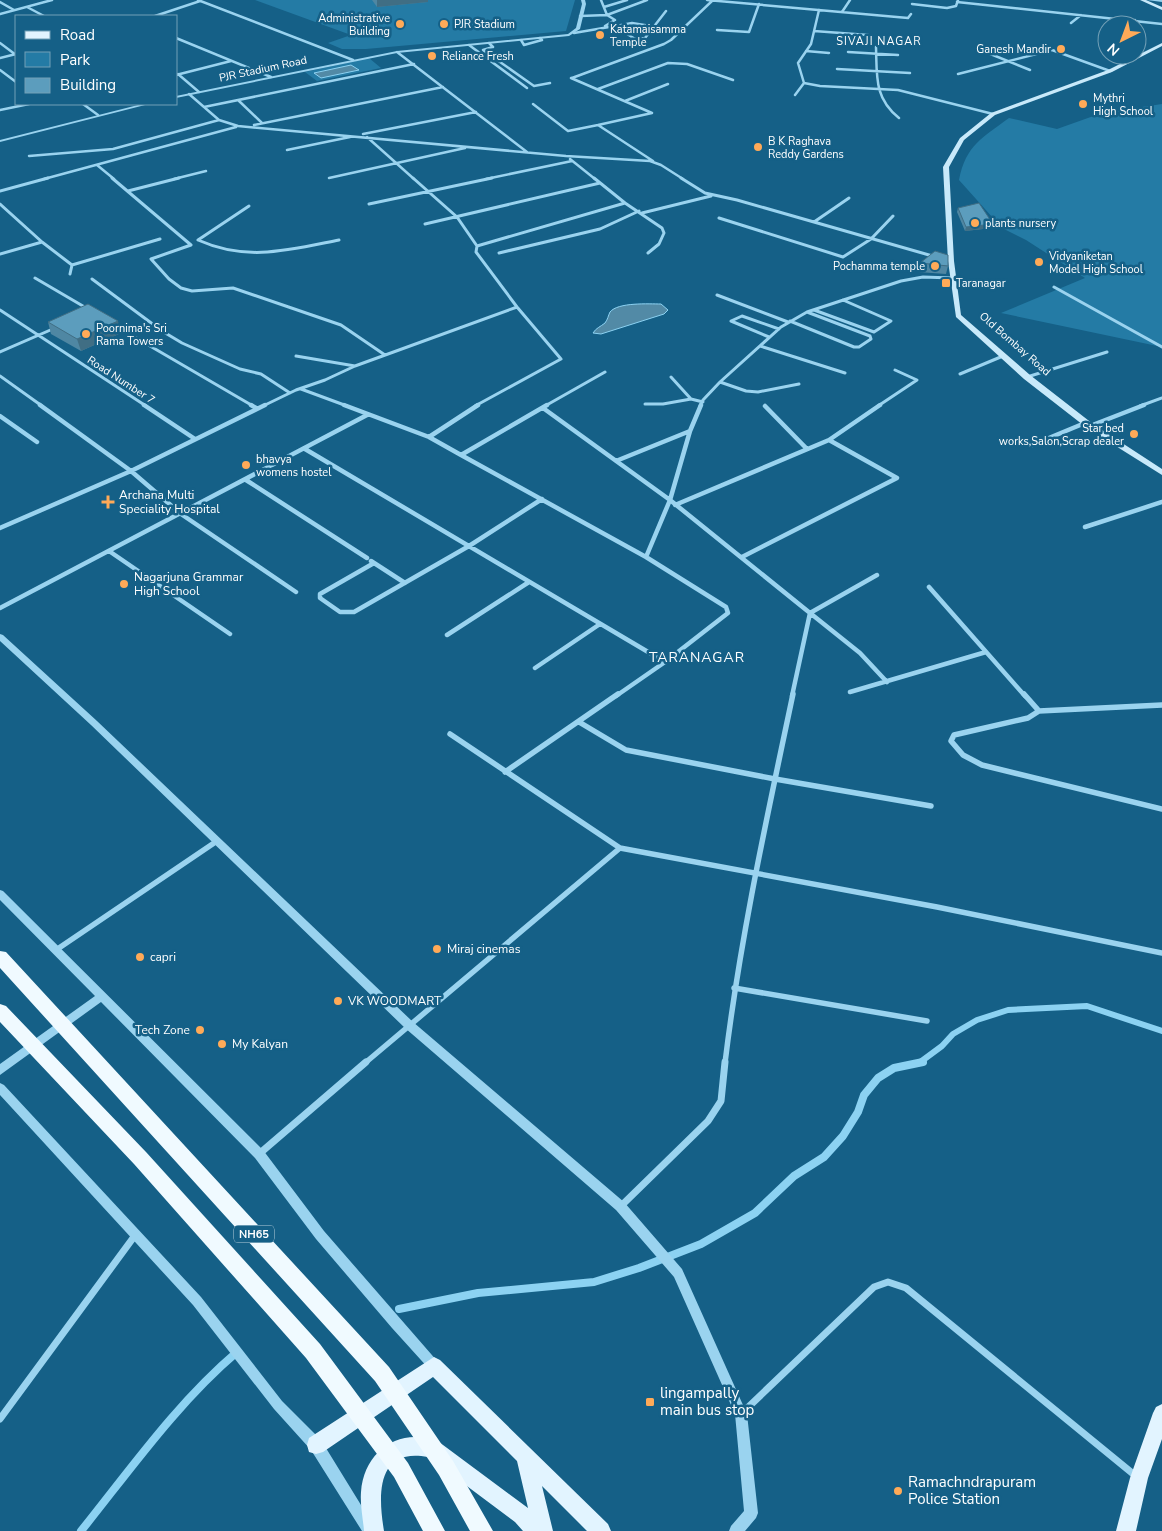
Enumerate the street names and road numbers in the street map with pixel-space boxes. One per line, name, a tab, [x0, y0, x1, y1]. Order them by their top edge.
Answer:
street label: PJR Stadium Road	[218, 52, 308, 86]
street label: Old Bombay Road	[976, 309, 1054, 379]
street label: Road Number 7	[84, 353, 158, 407]
road number: NH65	[234, 1226, 274, 1242]

